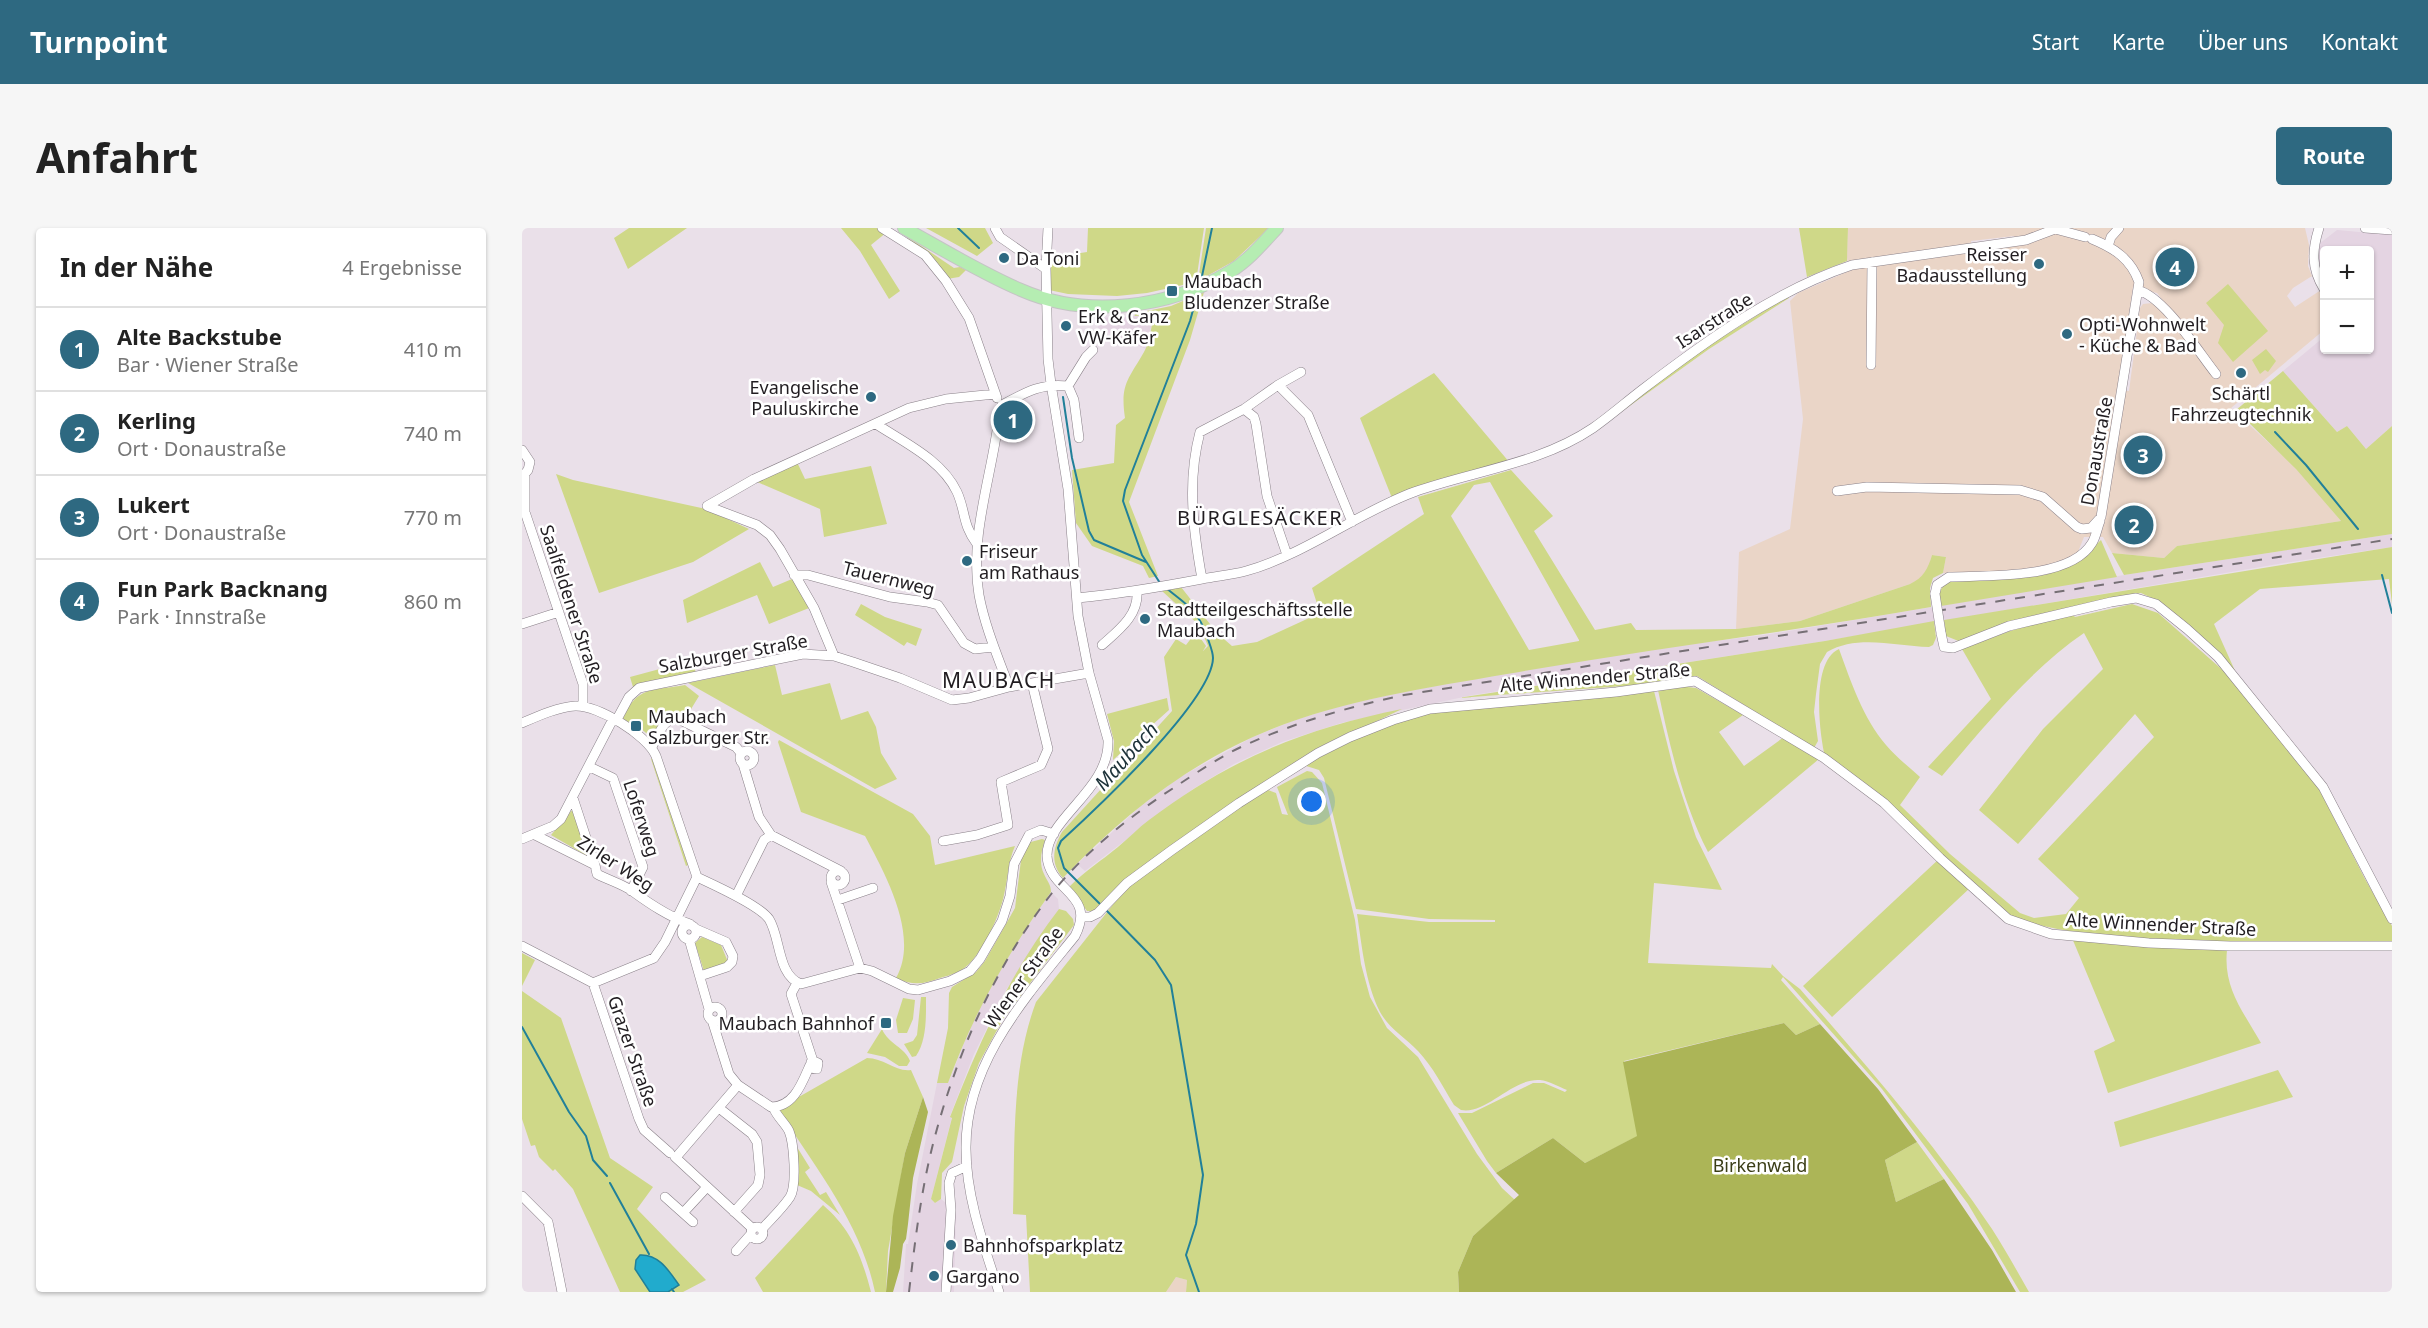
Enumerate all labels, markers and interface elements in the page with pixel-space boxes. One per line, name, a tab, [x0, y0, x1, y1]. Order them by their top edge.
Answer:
text: Turnpoint	[30, 23, 168, 61]
text: Start	[2032, 28, 2079, 56]
text: Karte	[2112, 28, 2165, 56]
text: Über uns	[2198, 28, 2288, 56]
text: Kontakt	[2321, 28, 2398, 56]
button: Route	[2276, 127, 2392, 185]
text: Anfahrt	[36, 128, 198, 185]
place label: Reisser Badausstellung	[1896, 242, 2028, 287]
pin: 4	[2156, 244, 2194, 290]
place label: Da Toni	[1016, 246, 1079, 270]
map controls	[2320, 246, 2374, 354]
button: +	[2320, 246, 2374, 300]
text: In der Nähe	[60, 249, 213, 285]
marker: Da Toni	[997, 251, 1011, 265]
text: 4 Ergebnisse	[342, 254, 462, 281]
marker: Reisser Badausstellung	[2032, 257, 2046, 271]
place label: Maubach Bludenzer Straße	[1184, 269, 1330, 314]
marker: Maubach Bludenzer Straße	[1165, 284, 1179, 298]
street label: Isarstraße	[1671, 286, 1757, 354]
button: −	[2320, 300, 2374, 354]
place label: Erk & Canz VW-Käfer	[1078, 304, 1169, 349]
place label: Opti-Wohnwelt - Küche & Bad	[2079, 312, 2207, 357]
marker: Erk & Canz VW-Käfer	[1059, 319, 1073, 333]
text: Alte Backstube	[117, 321, 282, 351]
marker: Opti-Wohnwelt - Küche & Bad	[2060, 327, 2074, 341]
text: 1	[74, 336, 85, 363]
text: 410 m	[404, 336, 462, 363]
text: Bar · Wiener Straße	[117, 351, 299, 378]
marker: Schärtl Fahrzeugtechnik	[2234, 366, 2248, 380]
place label: Evangelische Pauluskirche	[750, 375, 859, 420]
place label: Schärtl Fahrzeugtechnik	[2171, 381, 2312, 426]
marker: Evangelische Pauluskirche	[864, 390, 878, 404]
street label: Donaustraße	[2075, 395, 2117, 507]
pin: 1	[994, 398, 1032, 442]
text: Kerling	[117, 405, 196, 435]
text: 2	[74, 420, 85, 447]
text: 740 m	[404, 420, 462, 447]
pin: 3	[2124, 432, 2162, 478]
text: Ort · Donaustraße	[117, 435, 286, 462]
text: Lukert	[117, 489, 190, 519]
pin: 2	[2114, 502, 2154, 548]
text: 3	[74, 504, 85, 531]
text: 770 m	[404, 504, 462, 531]
district label: BÜRGLESÄCKER	[1177, 504, 1343, 531]
text: Ort · Donaustraße	[117, 519, 286, 546]
street label: Saalfeldener Straße	[535, 522, 609, 686]
place label: Friseur am Rathaus	[979, 539, 1079, 584]
marker: Friseur am Rathaus	[960, 554, 974, 568]
street label: Tauernweg	[841, 555, 937, 601]
text: Fun Park Backnang	[117, 573, 328, 603]
text: 4	[74, 588, 85, 615]
text: 860 m	[404, 588, 462, 615]
place label: Stadtteilgeschäftsstelle Maubach	[1157, 597, 1353, 642]
text: Park · Innstraße	[117, 603, 266, 630]
marker: Stadtteilgeschäftsstelle Maubach	[1138, 612, 1152, 626]
street label: Salzburger Straße	[657, 628, 809, 678]
street label: Alte Winnender Straße	[1499, 657, 1691, 697]
district label: MAUBACH	[942, 666, 1056, 694]
place label: Maubach Salzburger Str.	[648, 704, 770, 749]
water label: Maubach	[1088, 716, 1164, 796]
marker: Maubach Salzburger Str.	[629, 719, 643, 733]
street label: Loferweg	[618, 776, 666, 860]
your location	[1297, 787, 1326, 816]
street label: Zirler Weg	[573, 829, 659, 897]
street label: Alte Winnender Straße	[2065, 907, 2257, 941]
street label: Wiener Straße	[978, 921, 1068, 1033]
street label: Grazer Straße	[603, 992, 663, 1110]
place label: Maubach Bahnhof	[719, 1011, 875, 1035]
marker: Maubach Bahnhof	[879, 1016, 893, 1030]
park label: Birkenwald	[1713, 1153, 1807, 1177]
place label: Bahnhofsparkplatz	[963, 1233, 1123, 1257]
marker: Bahnhofsparkplatz	[944, 1238, 958, 1252]
place label: Gargano	[946, 1264, 1020, 1288]
marker: Gargano	[927, 1269, 941, 1283]

